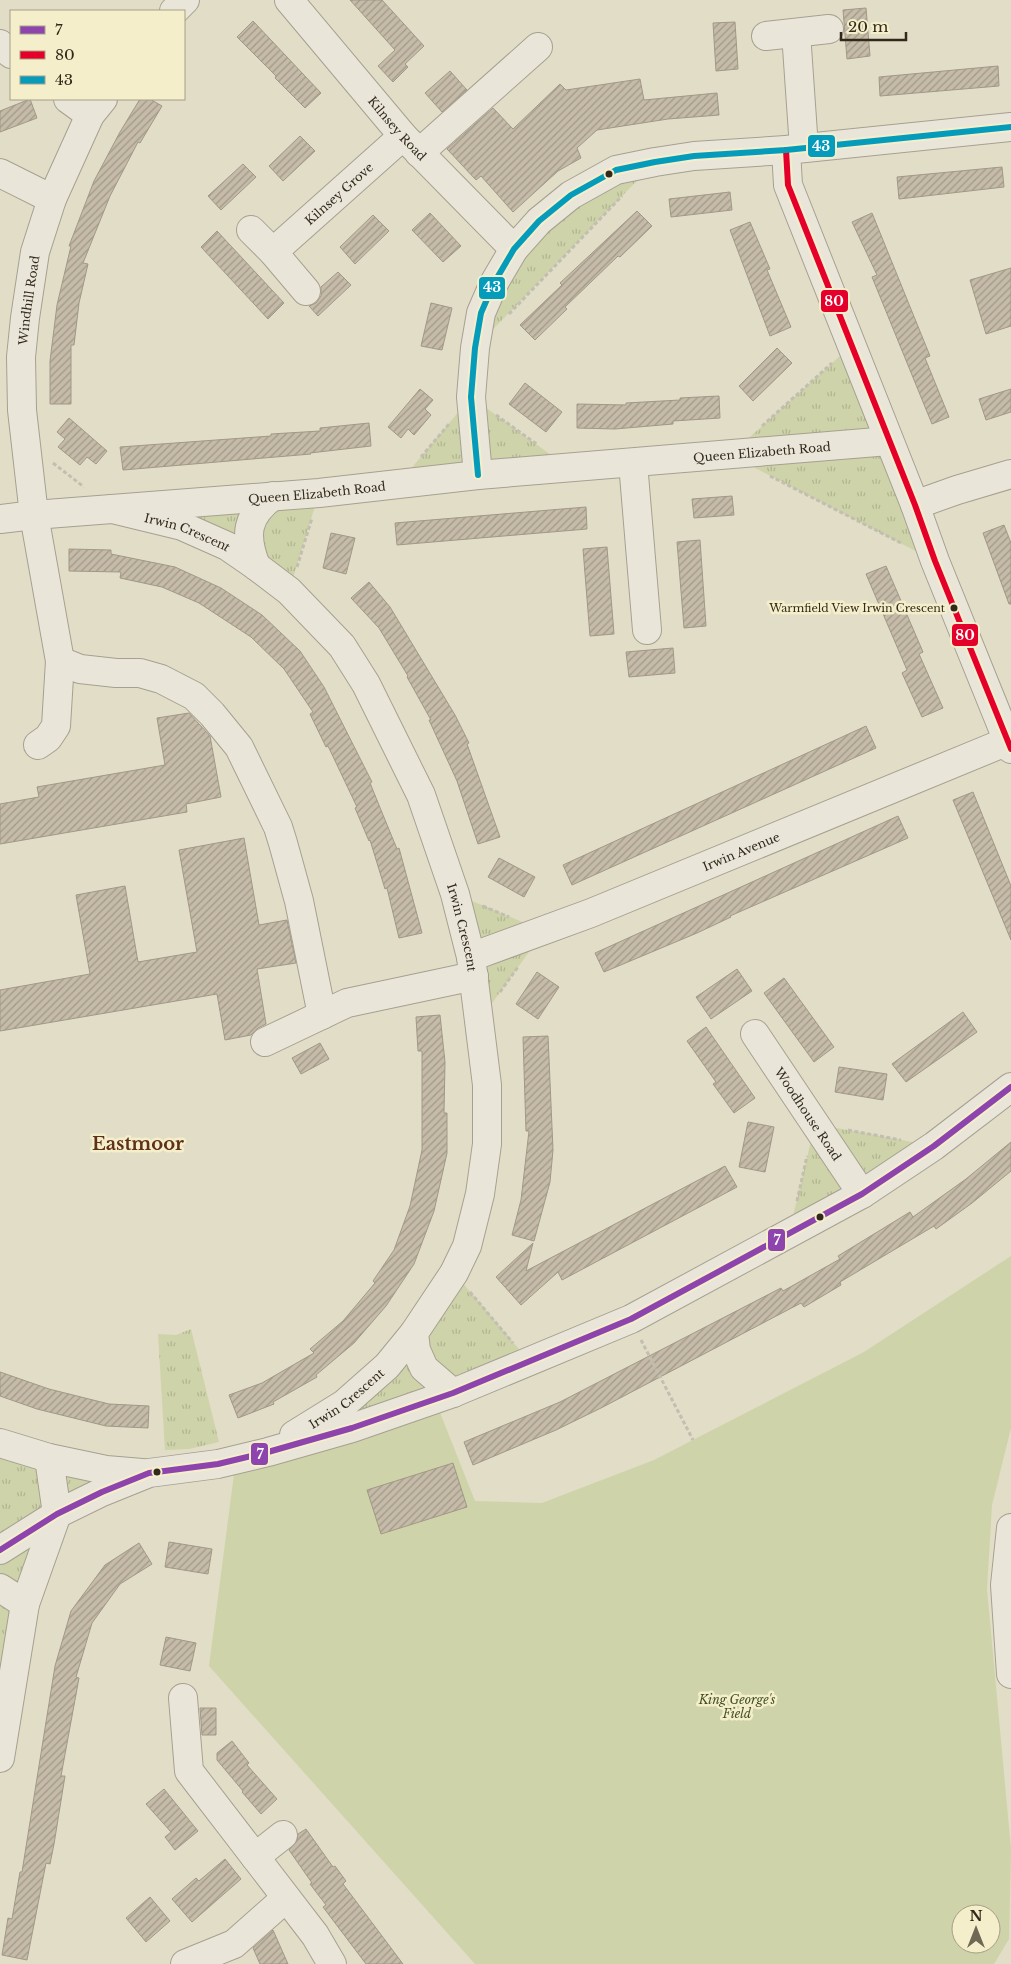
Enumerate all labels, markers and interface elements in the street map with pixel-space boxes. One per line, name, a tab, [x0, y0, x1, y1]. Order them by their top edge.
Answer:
legend	[10, 10, 185, 100]
scale bar	[841, 10, 906, 42]
text: 20 m	[848, 17, 888, 36]
text: 7	[55, 20, 63, 39]
text: 80	[55, 45, 75, 64]
text: 43	[55, 70, 73, 89]
street label: Kilnsey Road	[365, 93, 430, 163]
line badge: 43	[807, 134, 836, 158]
text: 43	[812, 137, 830, 155]
street label: Kilnsey Grove	[302, 159, 376, 228]
unlabelled marker	[604, 169, 614, 179]
street label: Windhill Road	[15, 254, 42, 347]
line badge: 43	[478, 276, 506, 300]
text: 43	[483, 278, 501, 296]
line badge: 80	[820, 289, 849, 313]
text: 80	[824, 292, 844, 310]
street label: Queen Elizabeth Road	[693, 438, 831, 465]
street label: Queen Elizabeth Road	[248, 478, 386, 506]
street label: Irwin Crescent	[143, 510, 234, 554]
place label: Warmfield View Irwin Crescent	[768, 601, 946, 615]
marker: Warmfield View Irwin Crescent	[949, 603, 959, 613]
line badge: 80	[951, 623, 979, 647]
text: 80	[955, 626, 975, 644]
street label: Irwin Avenue	[700, 829, 782, 874]
street label: Irwin Crescent	[444, 881, 480, 973]
street label: Woodhouse Road	[771, 1064, 845, 1163]
district label: Eastmoor	[92, 1133, 184, 1155]
unlabelled marker	[815, 1212, 825, 1222]
line badge: 7	[767, 1228, 786, 1252]
text: 7	[773, 1231, 781, 1249]
street label: Irwin Crescent	[306, 1365, 387, 1431]
line badge: 7	[250, 1442, 269, 1466]
text: 7	[256, 1445, 264, 1463]
unlabelled marker	[152, 1467, 162, 1477]
park label: King George's Field	[698, 1692, 776, 1721]
north arrow	[951, 1904, 1001, 1954]
text: N	[969, 1907, 983, 1925]

